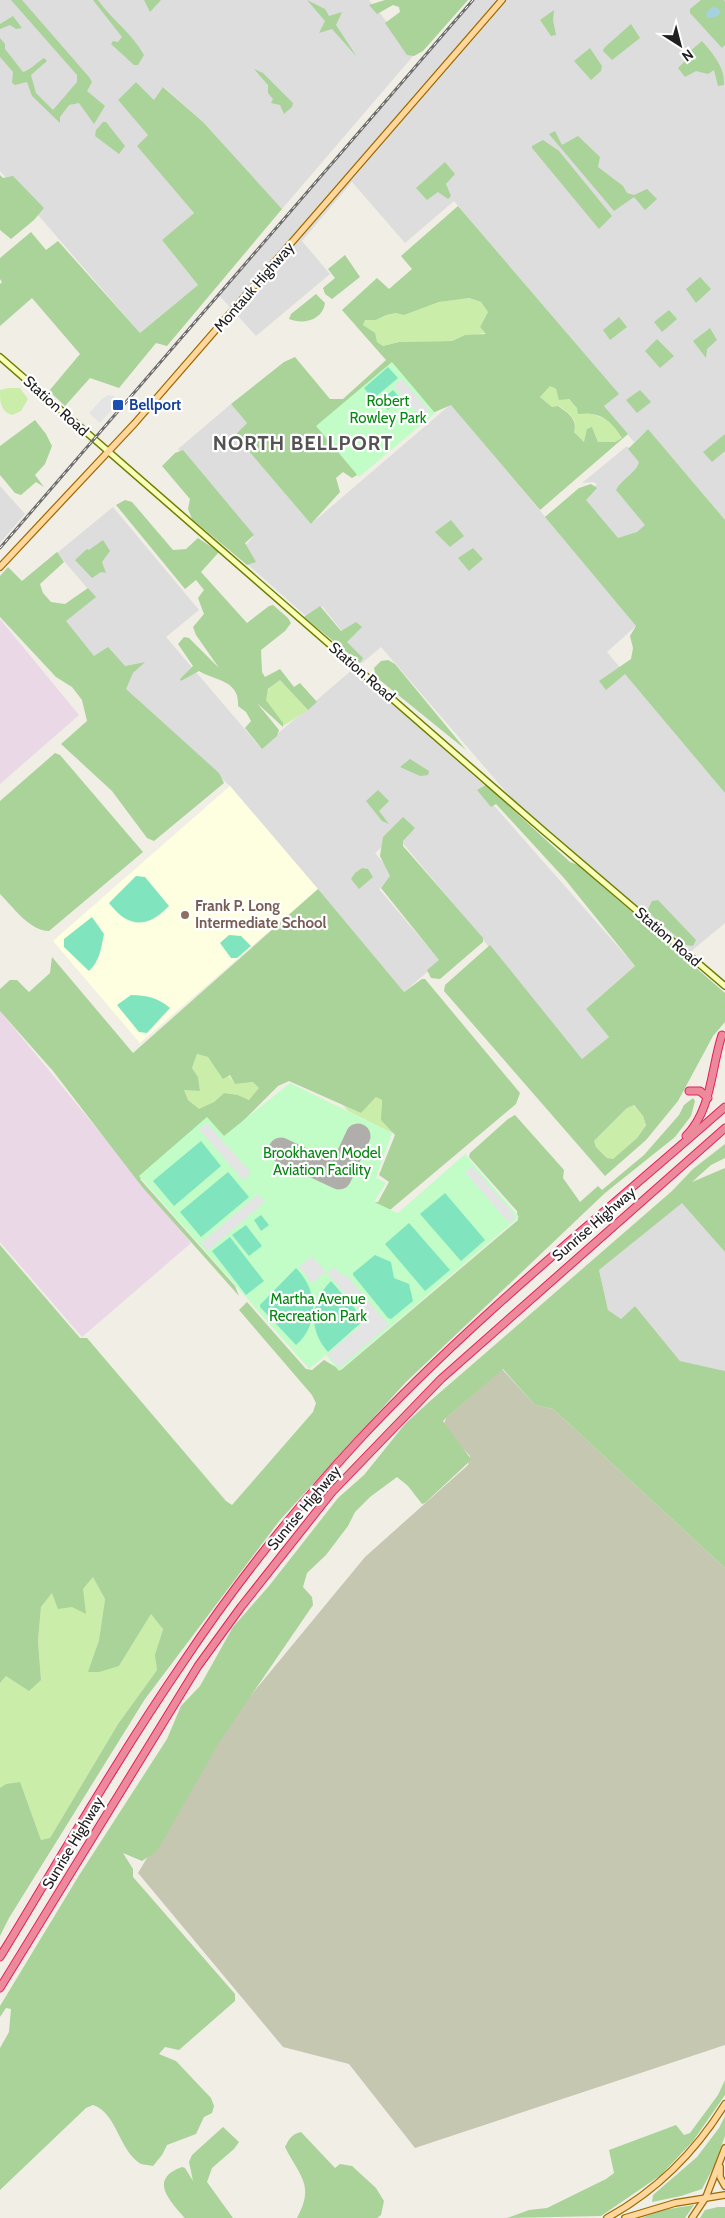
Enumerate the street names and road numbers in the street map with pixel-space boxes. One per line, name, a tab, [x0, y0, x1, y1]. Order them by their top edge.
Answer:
street label: Montauk Highway	[210, 238, 298, 336]
street label: Station Road	[20, 372, 92, 440]
street label: Station Road	[325, 638, 399, 706]
street label: Station Road	[631, 903, 705, 971]
street label: Sunrise Highway	[549, 1183, 640, 1265]
street label: Sunrise Highway	[264, 1462, 345, 1554]
street label: Sunrise Highway	[38, 1793, 108, 1892]

